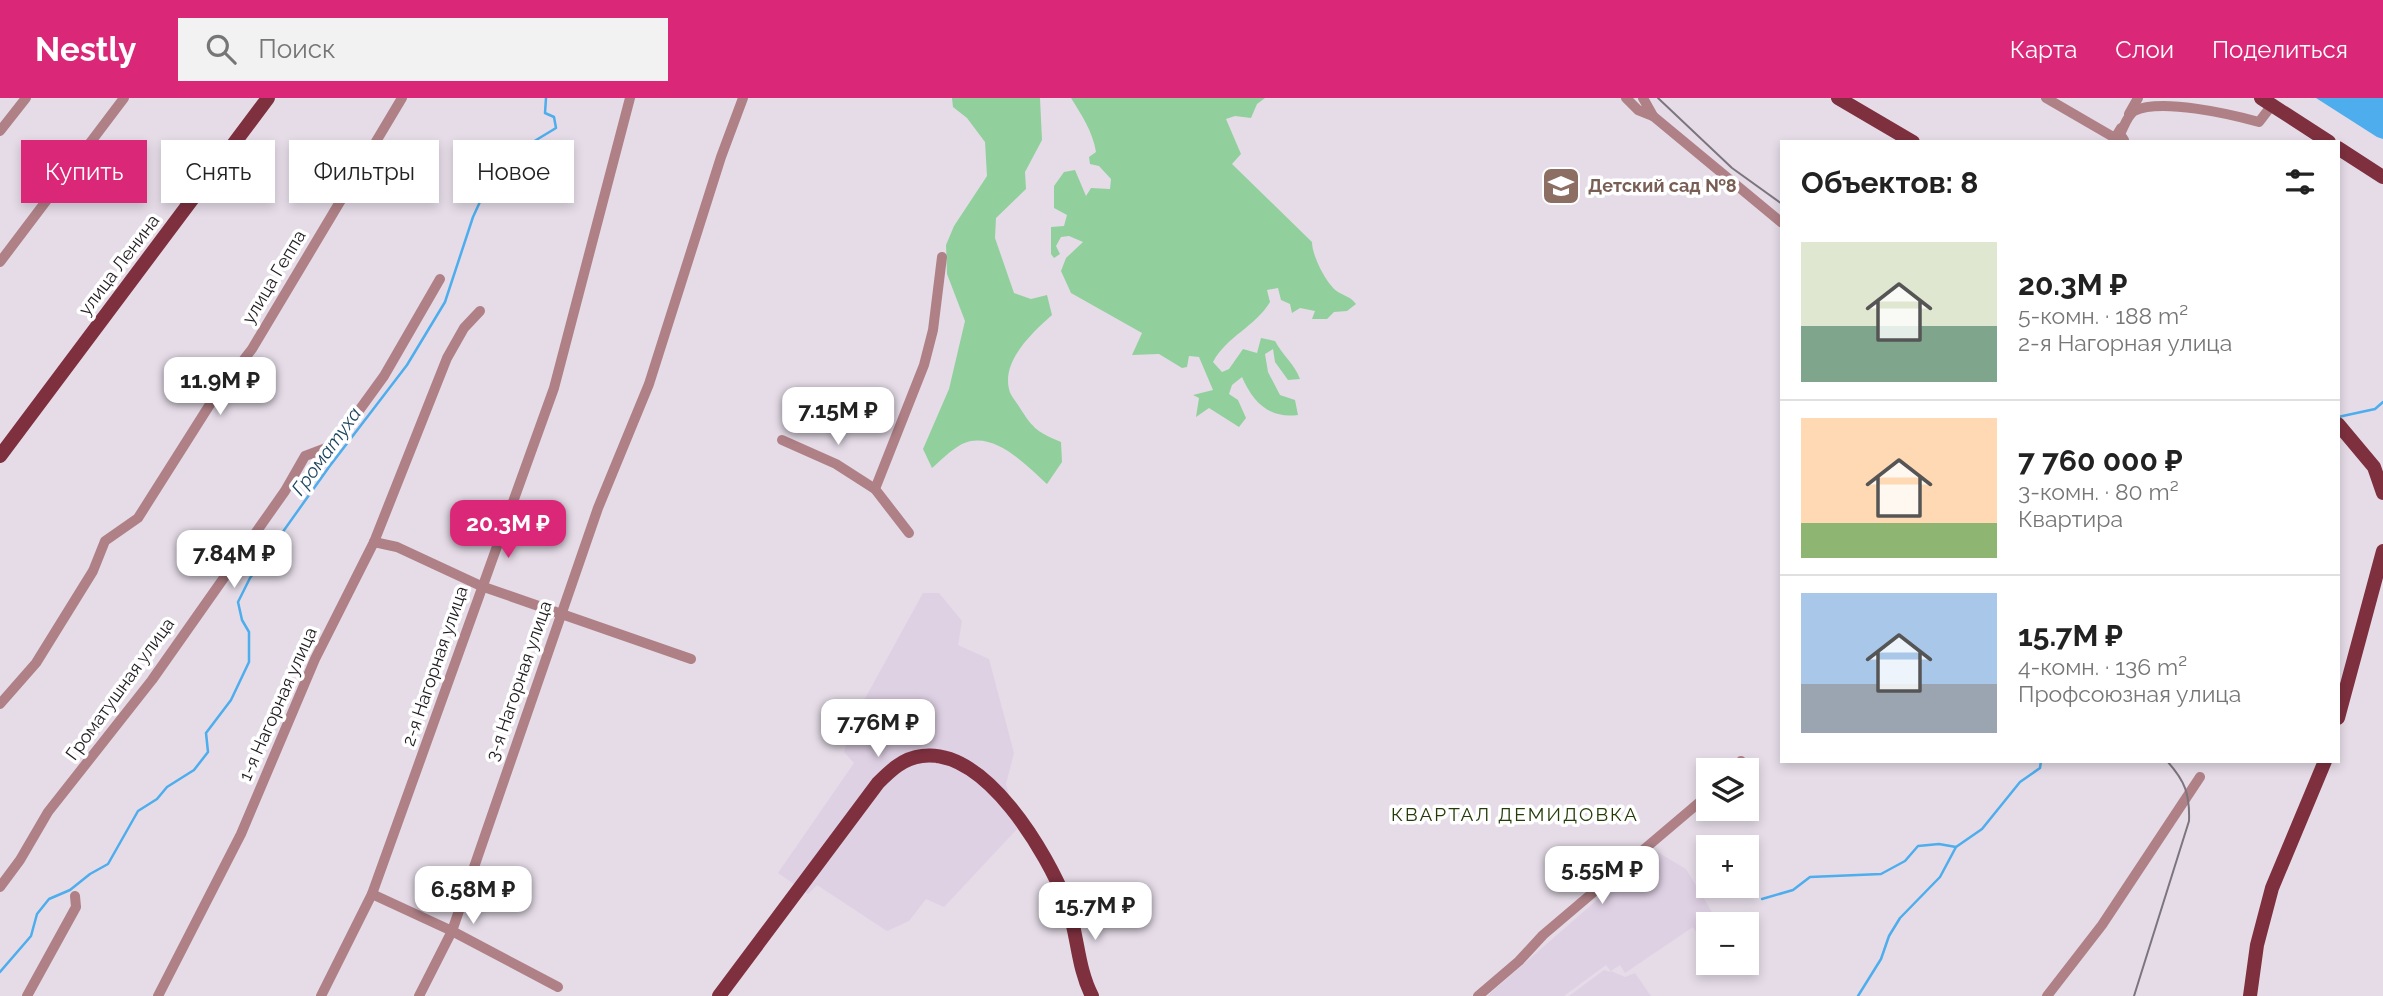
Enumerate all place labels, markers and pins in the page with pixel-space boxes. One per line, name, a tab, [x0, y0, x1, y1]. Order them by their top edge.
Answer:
school or university icon: Детский сад №8	[1540, 165, 1582, 207]
place label: Детский сад №8	[1588, 175, 1737, 196]
pin: 11.9M ₽	[155, 358, 285, 417]
pin: 7.15M ₽	[773, 388, 903, 447]
pin: 20.3M ₽	[443, 500, 573, 560]
pin: 7.84M ₽	[169, 531, 299, 590]
pin: 7.76M ₽	[813, 700, 943, 759]
pin: 5.55M ₽	[1537, 846, 1667, 906]
pin: 6.58M ₽	[408, 866, 538, 926]
pin: 15.7M ₽	[1030, 882, 1160, 942]

